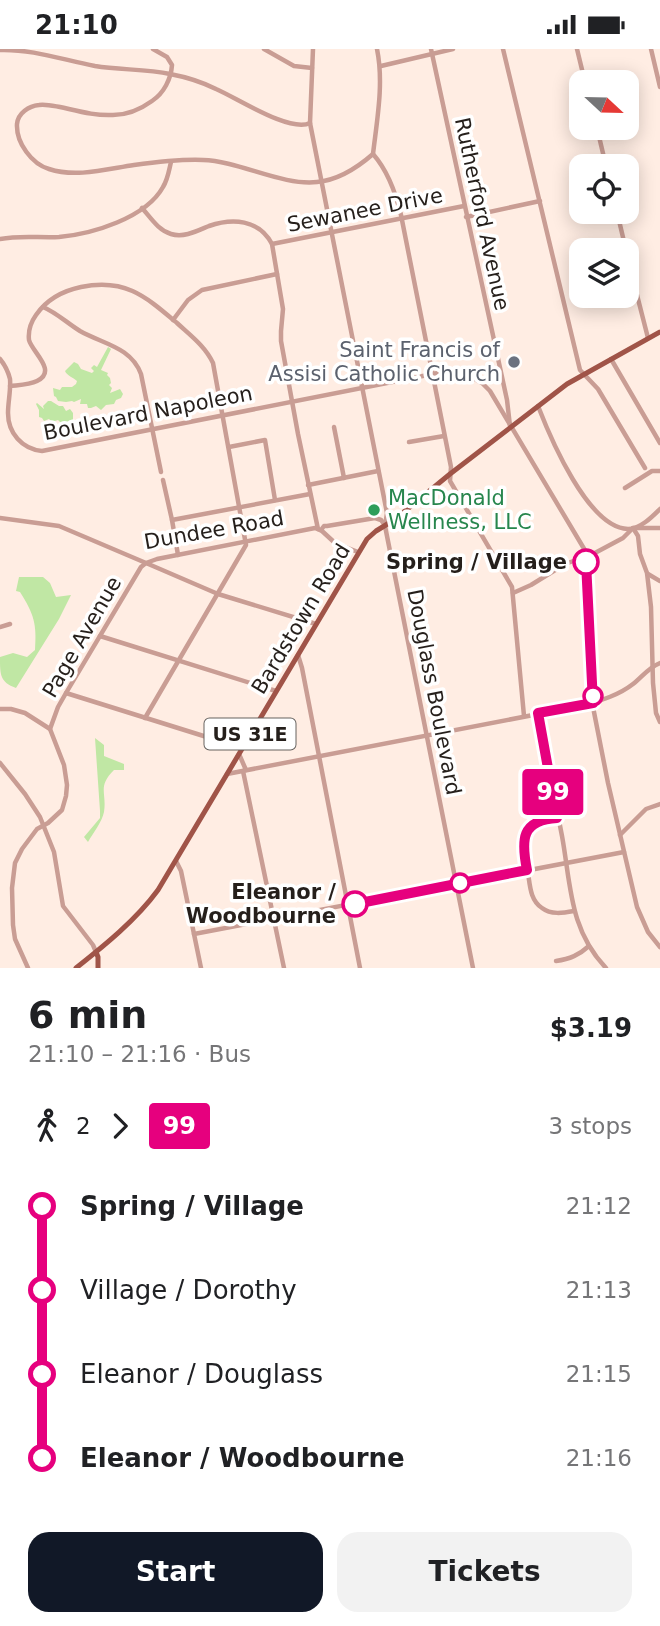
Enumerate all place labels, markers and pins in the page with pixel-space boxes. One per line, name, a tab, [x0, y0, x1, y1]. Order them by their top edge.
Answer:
place label: Saint Francis of Assisi Catholic Church	[268, 338, 501, 386]
marker: Saint Francis of Assisi Catholic Church	[506, 354, 522, 370]
place label: MacDonald Wellness, LLC	[388, 486, 532, 534]
marker: MacDonald Wellness, LLC	[366, 502, 382, 518]
marker: Spring / Village	[573, 549, 599, 575]
place label: Spring / Village	[386, 550, 567, 574]
unlabelled marker	[583, 686, 603, 706]
unlabelled marker	[450, 873, 470, 893]
place label: Eleanor / Woodbourne	[186, 880, 336, 928]
marker: Eleanor / Woodbourne	[342, 891, 368, 917]

